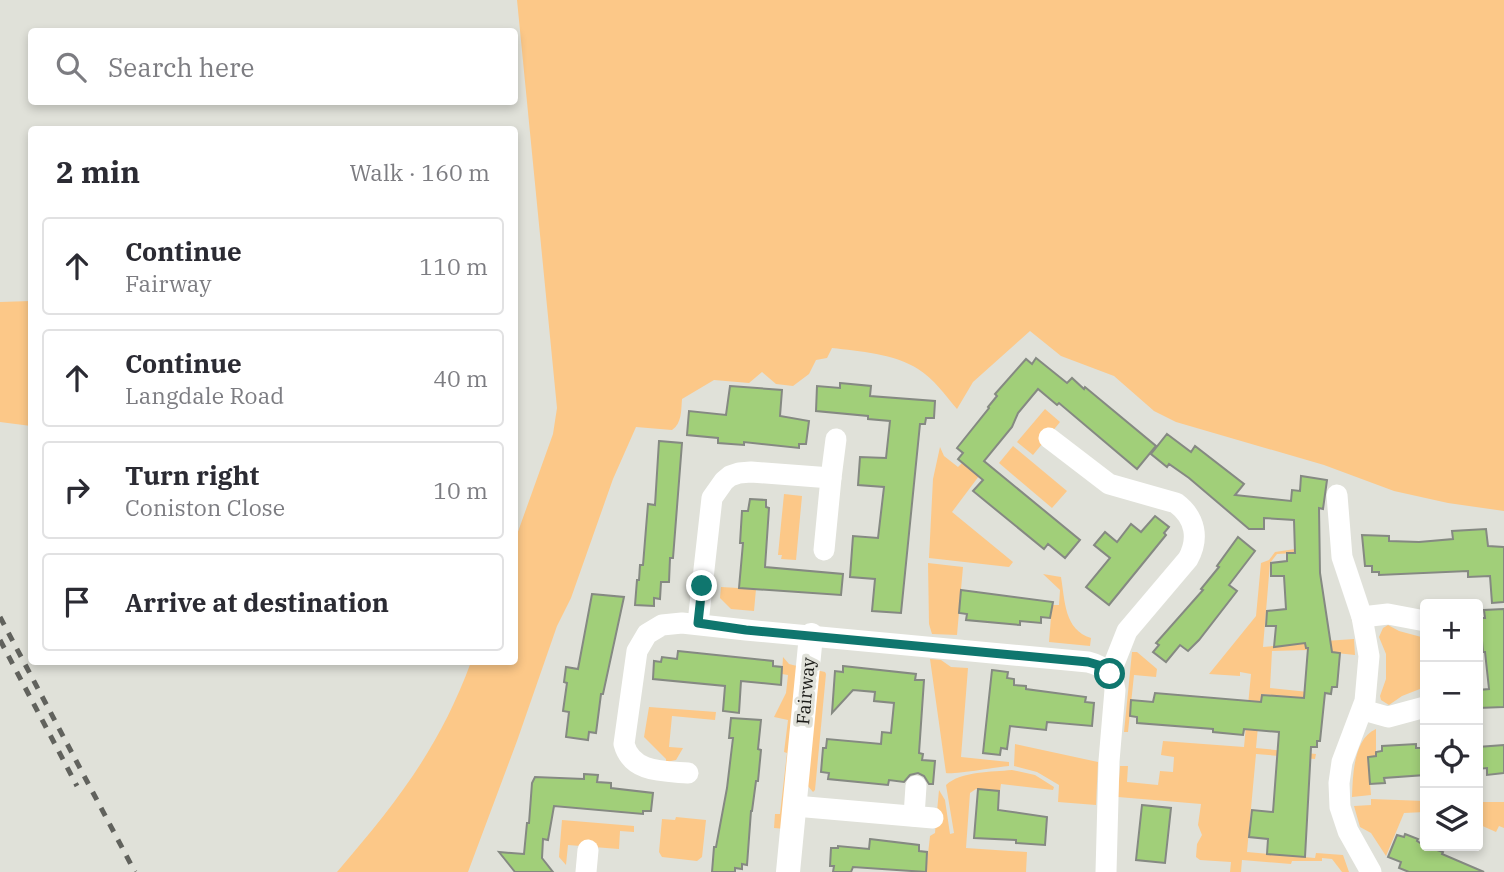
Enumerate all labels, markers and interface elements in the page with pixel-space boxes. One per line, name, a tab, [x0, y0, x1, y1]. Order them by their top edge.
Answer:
search box	[28, 28, 518, 105]
icon: search	[52, 48, 90, 86]
text: Search here	[108, 50, 254, 84]
text: 2 min	[56, 152, 140, 191]
text: Walk · 160 m	[349, 157, 490, 187]
text: Continue	[125, 234, 242, 268]
icon: ahead	[58, 247, 96, 285]
text: 110 m	[419, 251, 488, 281]
text: Fairway	[125, 268, 211, 298]
text: Continue	[125, 346, 242, 380]
icon: ahead	[58, 359, 96, 397]
text: 40 m	[433, 363, 488, 393]
text: Langdale Road	[125, 380, 284, 410]
text: Turn right	[125, 458, 259, 492]
icon: right	[58, 471, 96, 509]
text: 10 m	[433, 475, 488, 505]
text: Coniston Close	[125, 492, 285, 522]
route end	[686, 570, 717, 601]
icon: arrive	[58, 583, 96, 621]
text: Arrive at destination	[125, 585, 389, 619]
map controls	[1420, 599, 1483, 851]
button: +	[1420, 599, 1483, 662]
street label: Fairway	[791, 656, 820, 726]
route start	[1094, 658, 1125, 689]
button: −	[1420, 662, 1483, 725]
button: locate	[1420, 725, 1483, 788]
button: layers	[1420, 788, 1483, 851]

